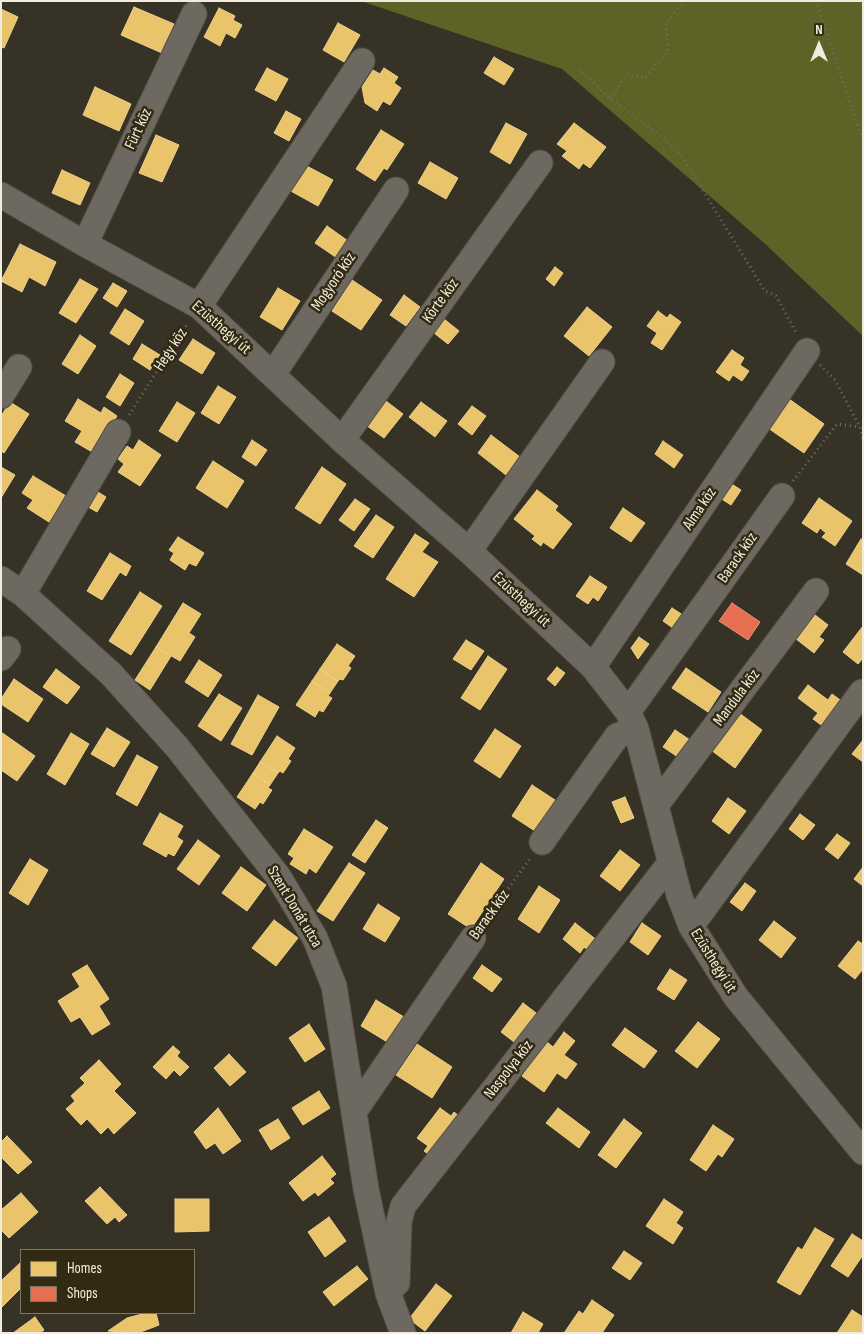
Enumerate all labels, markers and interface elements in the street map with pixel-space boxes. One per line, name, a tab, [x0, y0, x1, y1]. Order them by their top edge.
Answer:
north arrow	[794, 20, 844, 70]
text: N	[815, 21, 823, 38]
street label: Fürt köz	[121, 105, 157, 153]
street label: Mogyoró köz	[307, 249, 361, 315]
street label: Körte köz	[418, 275, 464, 327]
street label: Ezüsthegyi út	[187, 297, 255, 359]
street label: Hegy köz	[150, 325, 192, 375]
street label: Alma köz	[679, 484, 721, 534]
street label: Barack köz	[714, 529, 762, 587]
street label: Ezüsthegyi út	[488, 568, 554, 632]
street label: Mandula köz	[710, 666, 764, 730]
street label: Szent Donát utca	[262, 863, 326, 951]
street label: Barack köz	[465, 886, 515, 944]
street label: Ezüsthegyi út	[686, 925, 740, 997]
street label: Naspolya köz	[480, 1037, 538, 1103]
legend	[20, 1249, 195, 1314]
text: Homes	[67, 1259, 102, 1278]
text: Shops	[67, 1284, 98, 1303]

